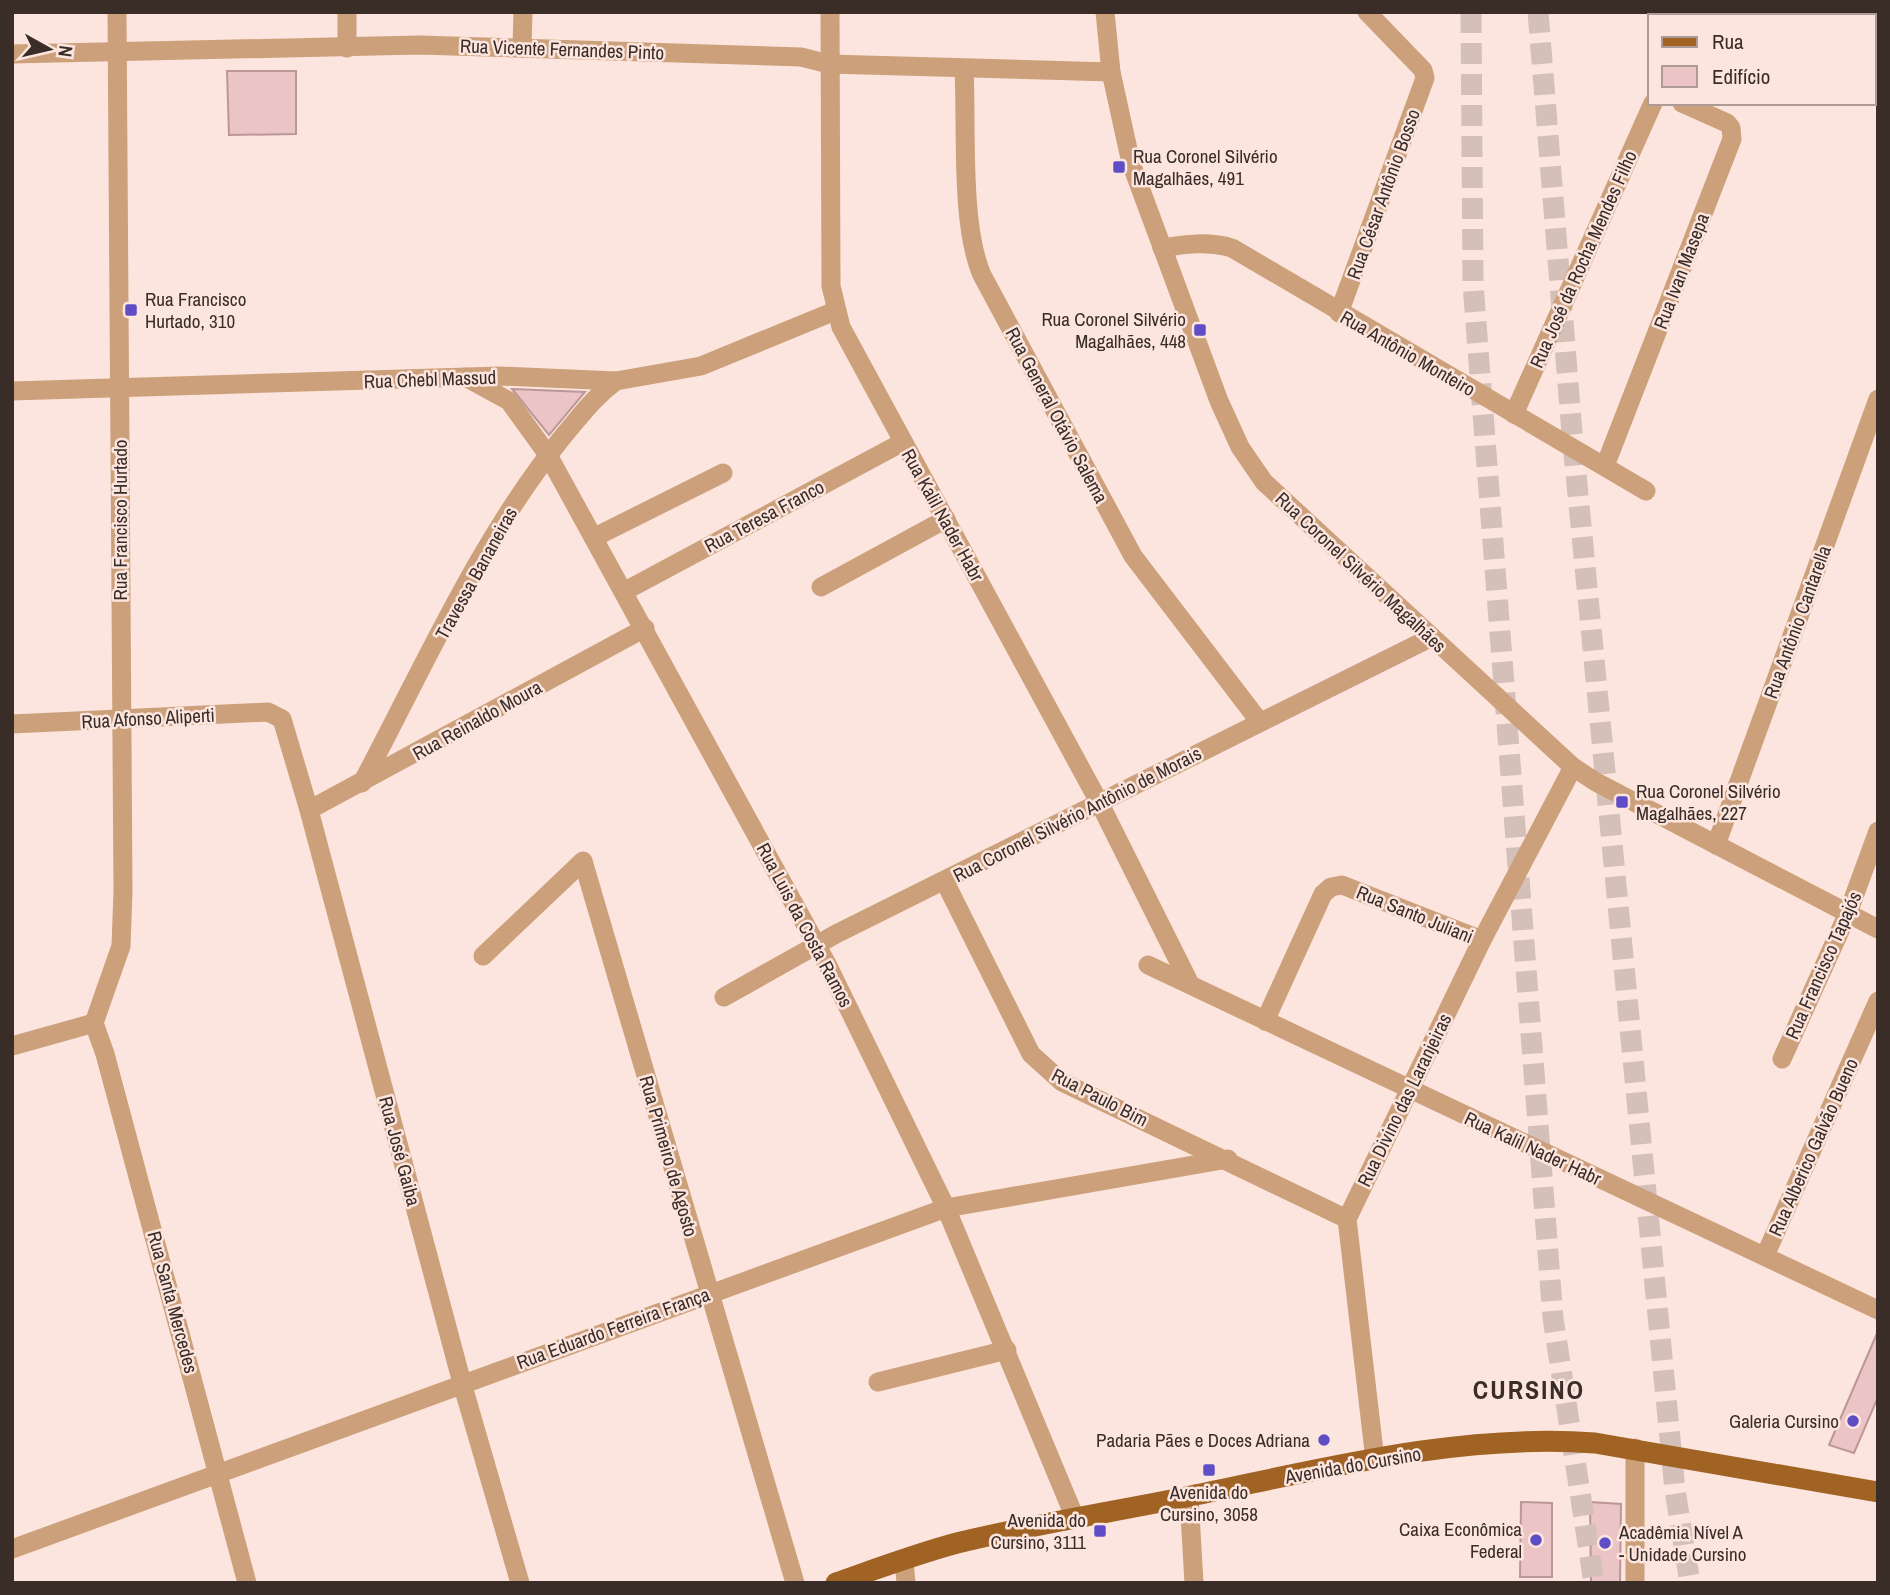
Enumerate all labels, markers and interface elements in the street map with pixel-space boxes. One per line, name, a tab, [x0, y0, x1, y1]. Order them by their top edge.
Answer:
north arrow	[14, 14, 84, 84]
legend	[1648, 14, 1876, 105]
text: Rua	[1712, 27, 1744, 56]
street label: Rua Vicente Fernandes Pinto	[459, 32, 665, 66]
text: N	[52, 44, 79, 59]
text: Edifício	[1712, 62, 1770, 91]
street label: Rua César Antônio Bosso	[1340, 105, 1426, 283]
place label: Rua Coronel Silvério Magalhães, 491	[1133, 143, 1278, 191]
street label: Rua José da Rocha Mendes Filho	[1523, 146, 1643, 372]
marker: Rua Coronel Silvério Magalhães, 491	[1111, 159, 1127, 175]
street label: Rua Ivan Masepa	[1647, 209, 1715, 333]
place label: Rua Francisco Hurtado, 310	[145, 286, 246, 334]
marker: Rua Francisco Hurtado, 310	[123, 302, 139, 318]
street label: Rua Antônio Monteiro	[1336, 304, 1480, 402]
place label: Rua Coronel Silvério Magalhães, 448	[1041, 306, 1186, 354]
street label: Rua General Otávio Salema	[1000, 322, 1115, 508]
marker: Rua Coronel Silvério Magalhães, 448	[1192, 322, 1208, 338]
street label: Rua Chebl Massud	[363, 364, 497, 394]
street label: Rua Francisco Hurtado	[107, 439, 133, 601]
street label: Rua Kalil Nader Habr	[896, 444, 991, 587]
street label: Rua Teresa Franco	[700, 473, 828, 559]
street label: Rua Coronel Silvério Magalhães	[1270, 486, 1452, 658]
street label: Travessa Bananeiras	[429, 502, 523, 644]
street label: Rua Antônio Cantarella	[1757, 542, 1837, 702]
street label: Rua Reinaldo Moura	[408, 674, 546, 766]
street label: Rua Afonso Aliperti	[81, 702, 215, 734]
street label: Rua Coronel Silvério Antônio de Morais	[948, 740, 1206, 888]
place label: Rua Coronel Silvério Magalhães, 227	[1636, 778, 1781, 826]
marker: Rua Coronel Silvério Magalhães, 227	[1614, 794, 1630, 810]
street label: Rua Luis da Costa Ramos	[751, 838, 859, 1012]
street label: Rua Santo Juliani	[1353, 879, 1477, 949]
street label: Rua Francisco Tapajós	[1779, 887, 1867, 1043]
street label: Rua Divino das Laranjeiras	[1351, 1009, 1457, 1191]
street label: Rua Alberico Galvão Bueno	[1762, 1054, 1864, 1240]
street label: Rua Paulo Bim	[1047, 1062, 1153, 1132]
street label: Rua Primeiro de Agosto	[634, 1072, 704, 1240]
street label: Rua José Gaiba	[373, 1093, 427, 1209]
street label: Rua Kalil Nader Habr	[1460, 1105, 1606, 1191]
street label: Rua Santa Mercedes	[142, 1228, 205, 1376]
street label: Rua Eduardo Ferreira França	[513, 1281, 713, 1375]
district label: CURSINO	[1473, 1372, 1585, 1407]
place label: Galeria Cursino	[1729, 1408, 1839, 1434]
marker: Galeria Cursino	[1845, 1413, 1861, 1429]
place label: Padaria Pães e Doces Adriana	[1096, 1427, 1310, 1453]
marker: Padaria Pães e Doces Adriana	[1316, 1432, 1332, 1448]
street label: Avenida do Cursino	[1282, 1440, 1423, 1490]
marker: Avenida do Cursino, 3058	[1201, 1462, 1217, 1478]
place label: Avenida do Cursino, 3058	[1160, 1479, 1258, 1527]
place label: Avenida do Cursino, 3111	[990, 1507, 1086, 1555]
place label: Caixa Econômica Federal	[1399, 1516, 1522, 1564]
place label: Acadêmia Nível A - Unidade Cursino	[1618, 1519, 1746, 1567]
marker: Avenida do Cursino, 3111	[1092, 1523, 1108, 1539]
marker: Caixa Econômica Federal	[1528, 1532, 1544, 1548]
marker: Acadêmia Nível A - Unidade Cursino	[1597, 1535, 1613, 1551]

